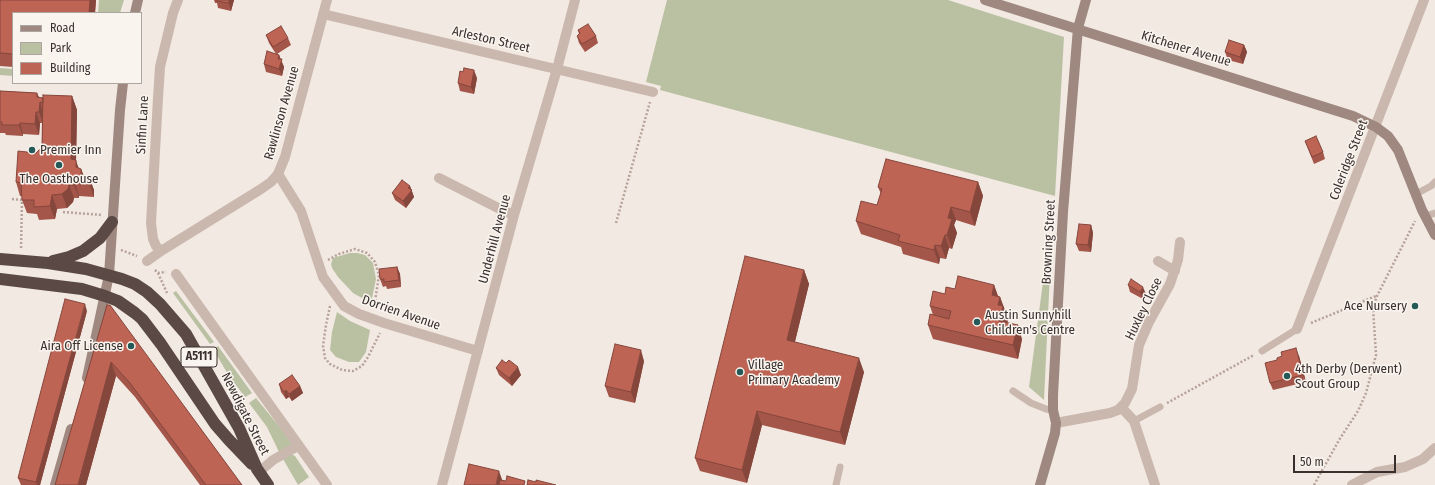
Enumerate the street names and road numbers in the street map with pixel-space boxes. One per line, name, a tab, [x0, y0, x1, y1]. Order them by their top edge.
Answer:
street label: Arleston Street	[451, 23, 531, 57]
street label: Kitchener Avenue	[1139, 28, 1233, 70]
street label: Rawlinson Avenue	[261, 64, 303, 162]
street label: Sinfin Lane	[134, 95, 152, 155]
street label: Coleridge Street	[1326, 117, 1372, 203]
street label: Underhill Avenue	[476, 193, 514, 285]
street label: Browning Street	[1039, 199, 1059, 285]
street label: Huxley Close	[1122, 275, 1166, 343]
street label: Dorrien Avenue	[360, 292, 442, 334]
road number: A5111	[181, 347, 217, 367]
street label: Newdigate Street	[217, 370, 273, 458]

